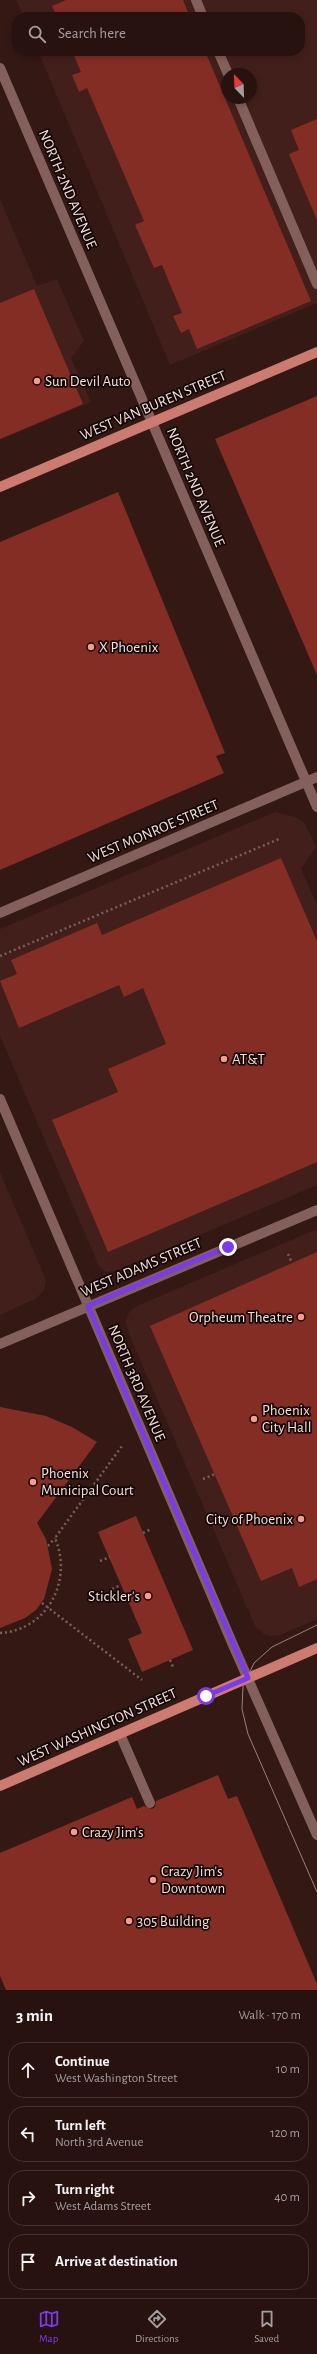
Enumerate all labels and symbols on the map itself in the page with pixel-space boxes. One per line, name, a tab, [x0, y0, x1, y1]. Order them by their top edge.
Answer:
north arrow	[221, 68, 257, 104]
street label: NORTH 2ND AVENUE	[36, 128, 99, 251]
street label: WEST VAN BUREN STREET	[78, 368, 229, 443]
place label: Sun Devil Auto	[45, 374, 131, 389]
marker: Sun Devil Auto	[32, 376, 42, 386]
street label: NORTH 2ND AVENUE	[164, 426, 227, 549]
place label: X Phoenix	[99, 640, 159, 655]
marker: X Phoenix	[86, 642, 96, 652]
street label: WEST MONROE STREET	[86, 797, 221, 866]
place label: AT&T	[232, 1052, 266, 1067]
marker: AT&T	[219, 1054, 229, 1064]
street label: WEST ADAMS STREET	[79, 1235, 204, 1300]
route end	[219, 1238, 237, 1256]
place label: Orpheum Theatre	[189, 1310, 293, 1325]
marker: Orpheum Theatre	[296, 1312, 306, 1322]
street label: NORTH 3RD AVENUE	[105, 1323, 168, 1444]
place label: Phoenix City Hall	[262, 1403, 311, 1435]
marker: Phoenix City Hall	[249, 1414, 259, 1424]
place label: Phoenix Municipal Court	[41, 1466, 134, 1498]
marker: Phoenix Municipal Court	[28, 1477, 38, 1487]
place label: City of Phoenix	[206, 1512, 293, 1527]
marker: City of Phoenix	[296, 1514, 306, 1524]
place label: Stickler's	[88, 1589, 140, 1604]
marker: Stickler's	[143, 1591, 153, 1601]
street label: WEST WASHINGTON STREET	[15, 1685, 180, 1769]
route start	[197, 1687, 215, 1705]
place label: Crazy Jim's	[82, 1825, 144, 1840]
marker: Crazy Jim's	[69, 1827, 79, 1837]
place label: Crazy Jim's Downtown	[161, 1864, 225, 1896]
marker: Crazy Jim's Downtown	[148, 1875, 158, 1885]
place label: 305 Building	[137, 1914, 210, 1929]
marker: 305 Building	[124, 1916, 134, 1926]

